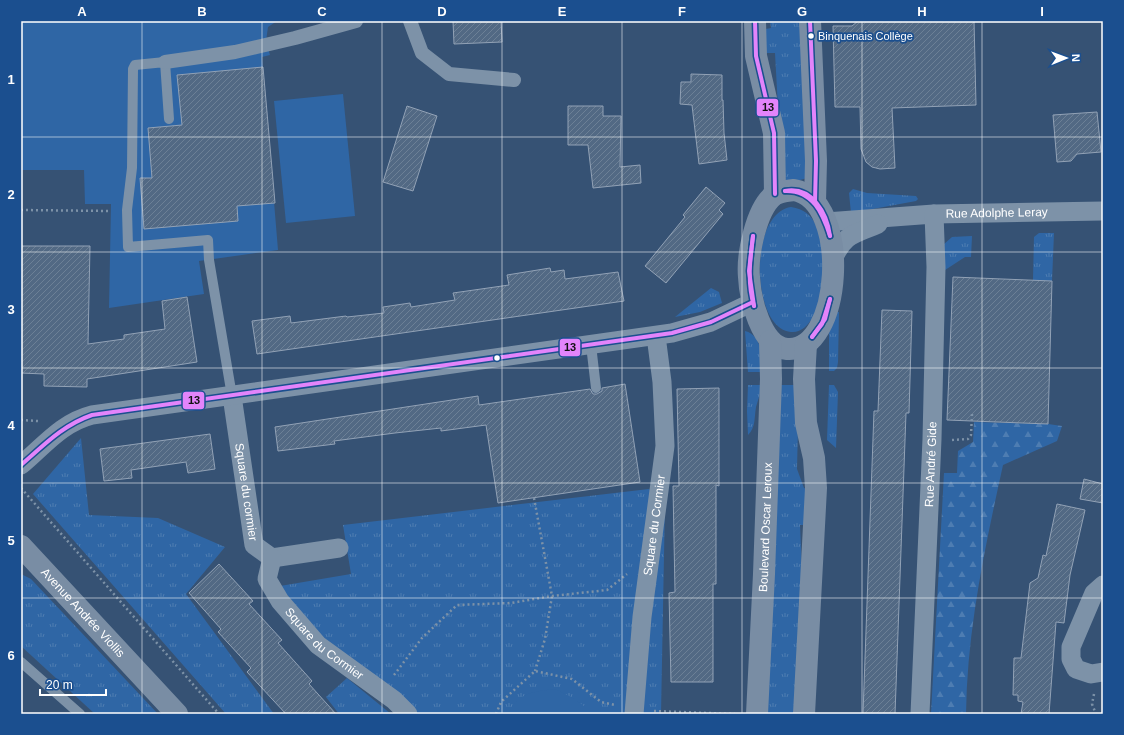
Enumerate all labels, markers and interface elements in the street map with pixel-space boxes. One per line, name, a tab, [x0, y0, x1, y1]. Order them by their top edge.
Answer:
text: A	[77, 4, 87, 19]
text: B	[197, 4, 207, 19]
text: C	[317, 4, 327, 19]
text: D	[437, 4, 447, 19]
text: E	[558, 4, 567, 19]
text: F	[678, 4, 686, 19]
text: G	[797, 4, 807, 19]
text: H	[917, 4, 927, 19]
text: I	[1040, 4, 1044, 19]
place label: Binquenais Collège	[818, 30, 913, 42]
marker: Binquenais Collège	[806, 31, 816, 41]
north arrow	[1046, 38, 1086, 78]
text: N	[1070, 54, 1082, 62]
text: 1	[7, 72, 15, 87]
line badge: 13	[756, 98, 779, 117]
text: 13	[762, 101, 774, 113]
text: 2	[7, 187, 15, 202]
street label: Rue Adolphe Leray	[945, 205, 1048, 221]
text: 3	[7, 302, 15, 317]
line badge: 13	[559, 338, 581, 357]
text: 13	[564, 341, 576, 353]
unlabelled marker	[492, 353, 502, 363]
line badge: 13	[182, 391, 205, 410]
text: 13	[188, 394, 200, 406]
text: 4	[7, 418, 15, 433]
street label: Rue André Gide	[922, 421, 939, 507]
street label: Square du cormier	[232, 442, 260, 542]
street label: Boulevard Oscar Leroux	[756, 462, 775, 592]
street label: Square du Cormier	[641, 474, 668, 576]
text: 5	[7, 533, 15, 548]
street label: Avenue Andrée Viollis	[38, 565, 128, 660]
street label: Square du Cormier	[282, 605, 366, 683]
text: 6	[7, 648, 15, 663]
scale bar	[40, 671, 106, 697]
text: 20 m	[46, 678, 73, 692]

